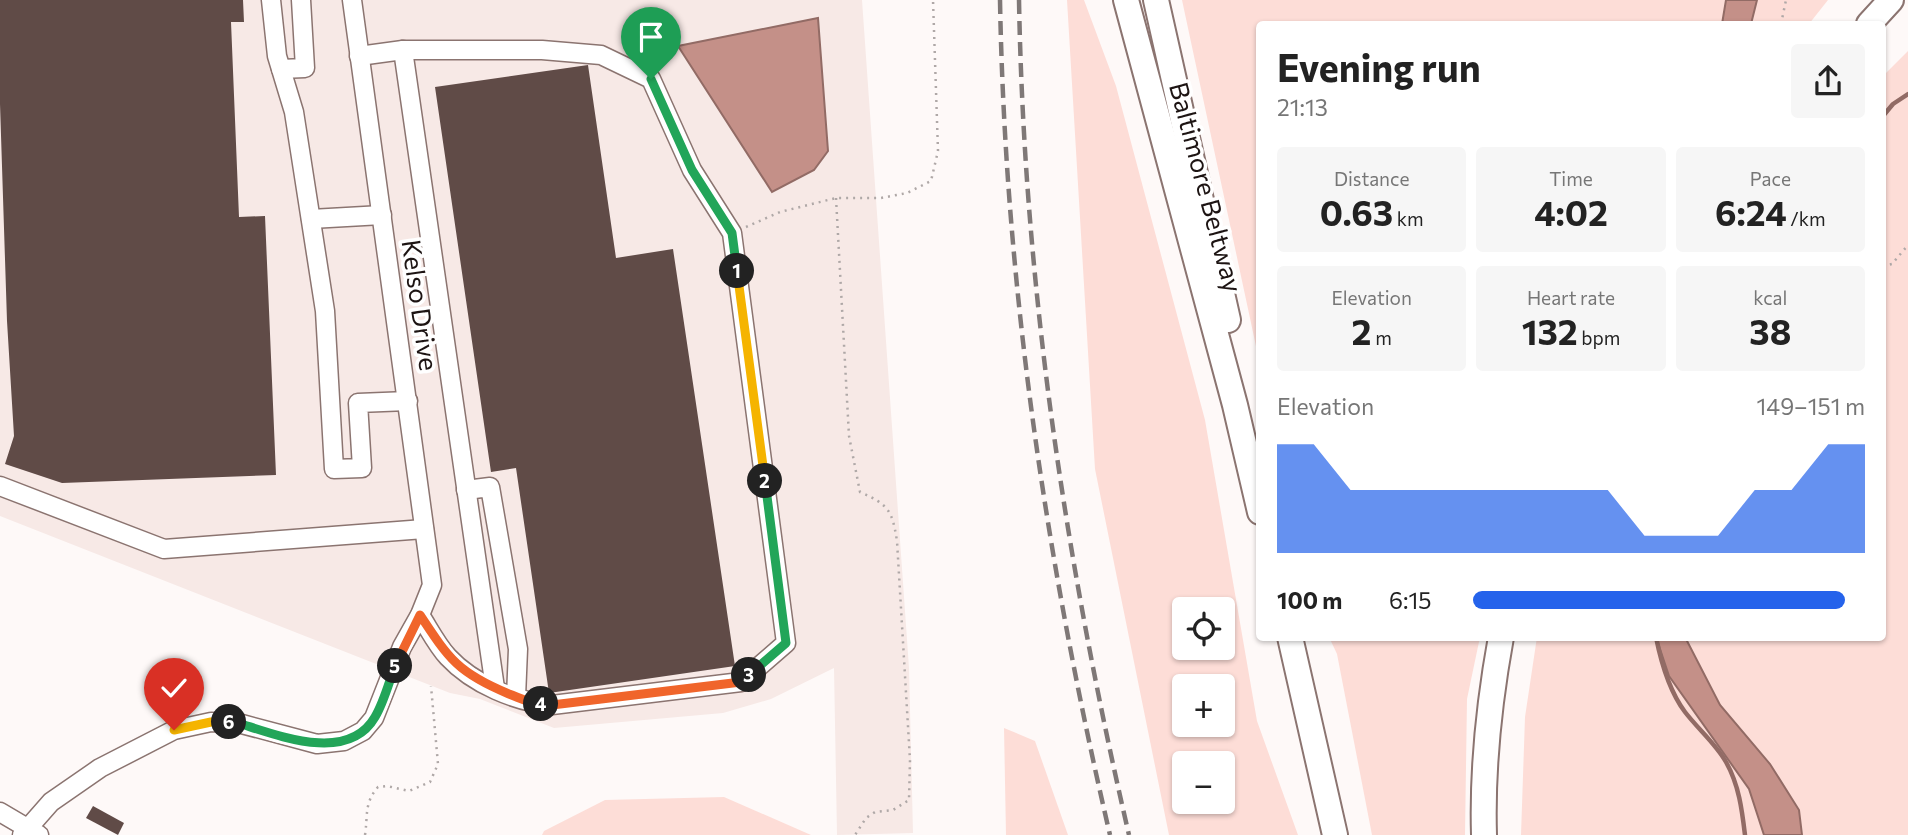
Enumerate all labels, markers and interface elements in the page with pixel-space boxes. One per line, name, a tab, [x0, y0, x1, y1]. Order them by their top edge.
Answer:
pin	[621, 7, 681, 79]
icon: arrive	[632, 18, 670, 56]
text: Evening run	[1277, 43, 1481, 90]
button: share	[1791, 44, 1865, 118]
street label: Baltimore Beltway	[1164, 79, 1250, 295]
text: 21:13	[1277, 93, 1328, 121]
text: Distance	[1334, 167, 1409, 190]
text: Time	[1549, 167, 1593, 190]
text: Pace	[1750, 167, 1791, 190]
text: 0.63	[1320, 190, 1393, 233]
text: 4:02	[1534, 190, 1608, 233]
text: 6:24	[1715, 190, 1787, 233]
text: km	[1393, 207, 1424, 230]
text: /km	[1787, 207, 1826, 230]
street label: Kelso Drive	[396, 237, 446, 373]
pin: 1	[720, 254, 754, 288]
text: 1	[732, 259, 741, 282]
text: Elevation	[1332, 286, 1412, 309]
text: Heart rate	[1527, 286, 1615, 309]
text: kcal	[1753, 286, 1787, 309]
text: 2	[1352, 309, 1372, 352]
text: 132	[1522, 309, 1578, 352]
text: 38	[1749, 309, 1791, 352]
text: m	[1372, 326, 1392, 349]
text: bpm	[1578, 326, 1620, 349]
text: Elevation	[1277, 392, 1374, 420]
text: 149–151 m	[1757, 392, 1865, 420]
pin: 2	[748, 463, 782, 498]
text: 2	[759, 469, 770, 492]
text: 100 m	[1277, 586, 1342, 614]
text: 6:15	[1389, 586, 1431, 614]
map controls	[1172, 597, 1235, 814]
button: locate	[1172, 597, 1235, 660]
pin: 5	[378, 648, 412, 684]
text: 5	[389, 654, 400, 677]
pin	[144, 658, 204, 730]
pin: 3	[732, 658, 766, 692]
text: 3	[743, 663, 754, 686]
icon: check	[155, 669, 193, 707]
button: +	[1172, 674, 1235, 737]
pin: 4	[524, 686, 558, 722]
text: 4	[535, 692, 546, 715]
pin: 6	[212, 704, 246, 740]
text: 6	[223, 710, 234, 733]
button: −	[1172, 751, 1235, 814]

